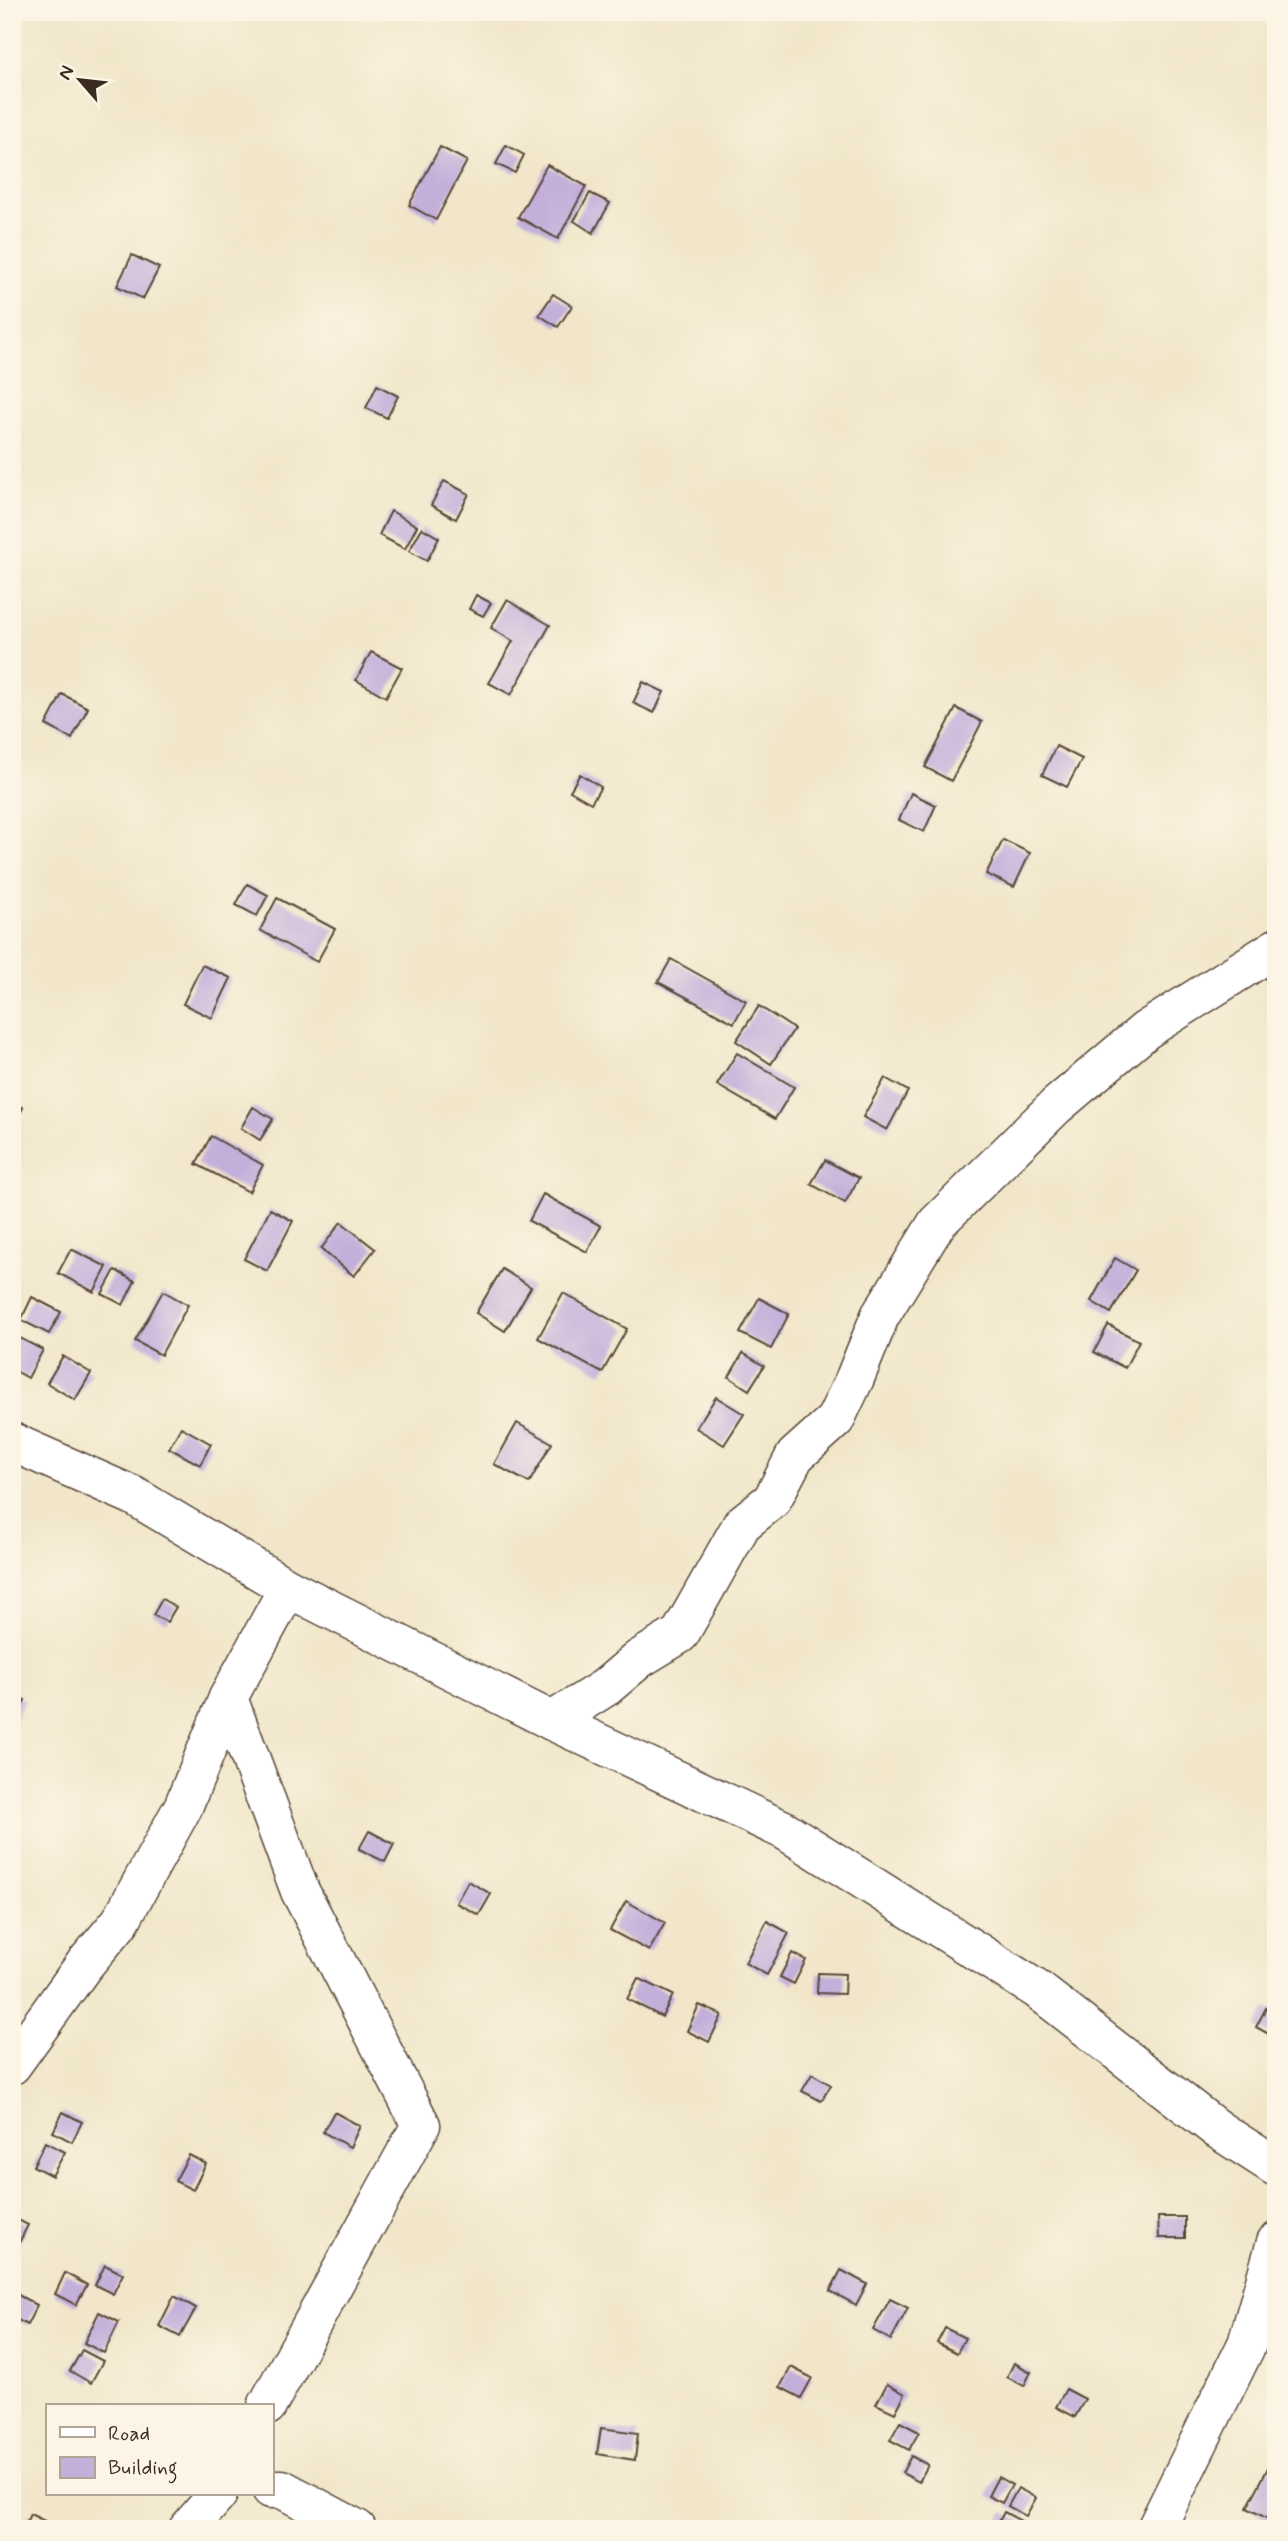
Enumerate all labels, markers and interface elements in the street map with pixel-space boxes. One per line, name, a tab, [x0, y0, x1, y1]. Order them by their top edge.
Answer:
north arrow	[46, 46, 116, 116]
text: N	[52, 61, 80, 84]
legend	[46, 2404, 273, 2496]
text: Road	[108, 2420, 150, 2448]
text: Building	[108, 2454, 178, 2484]

